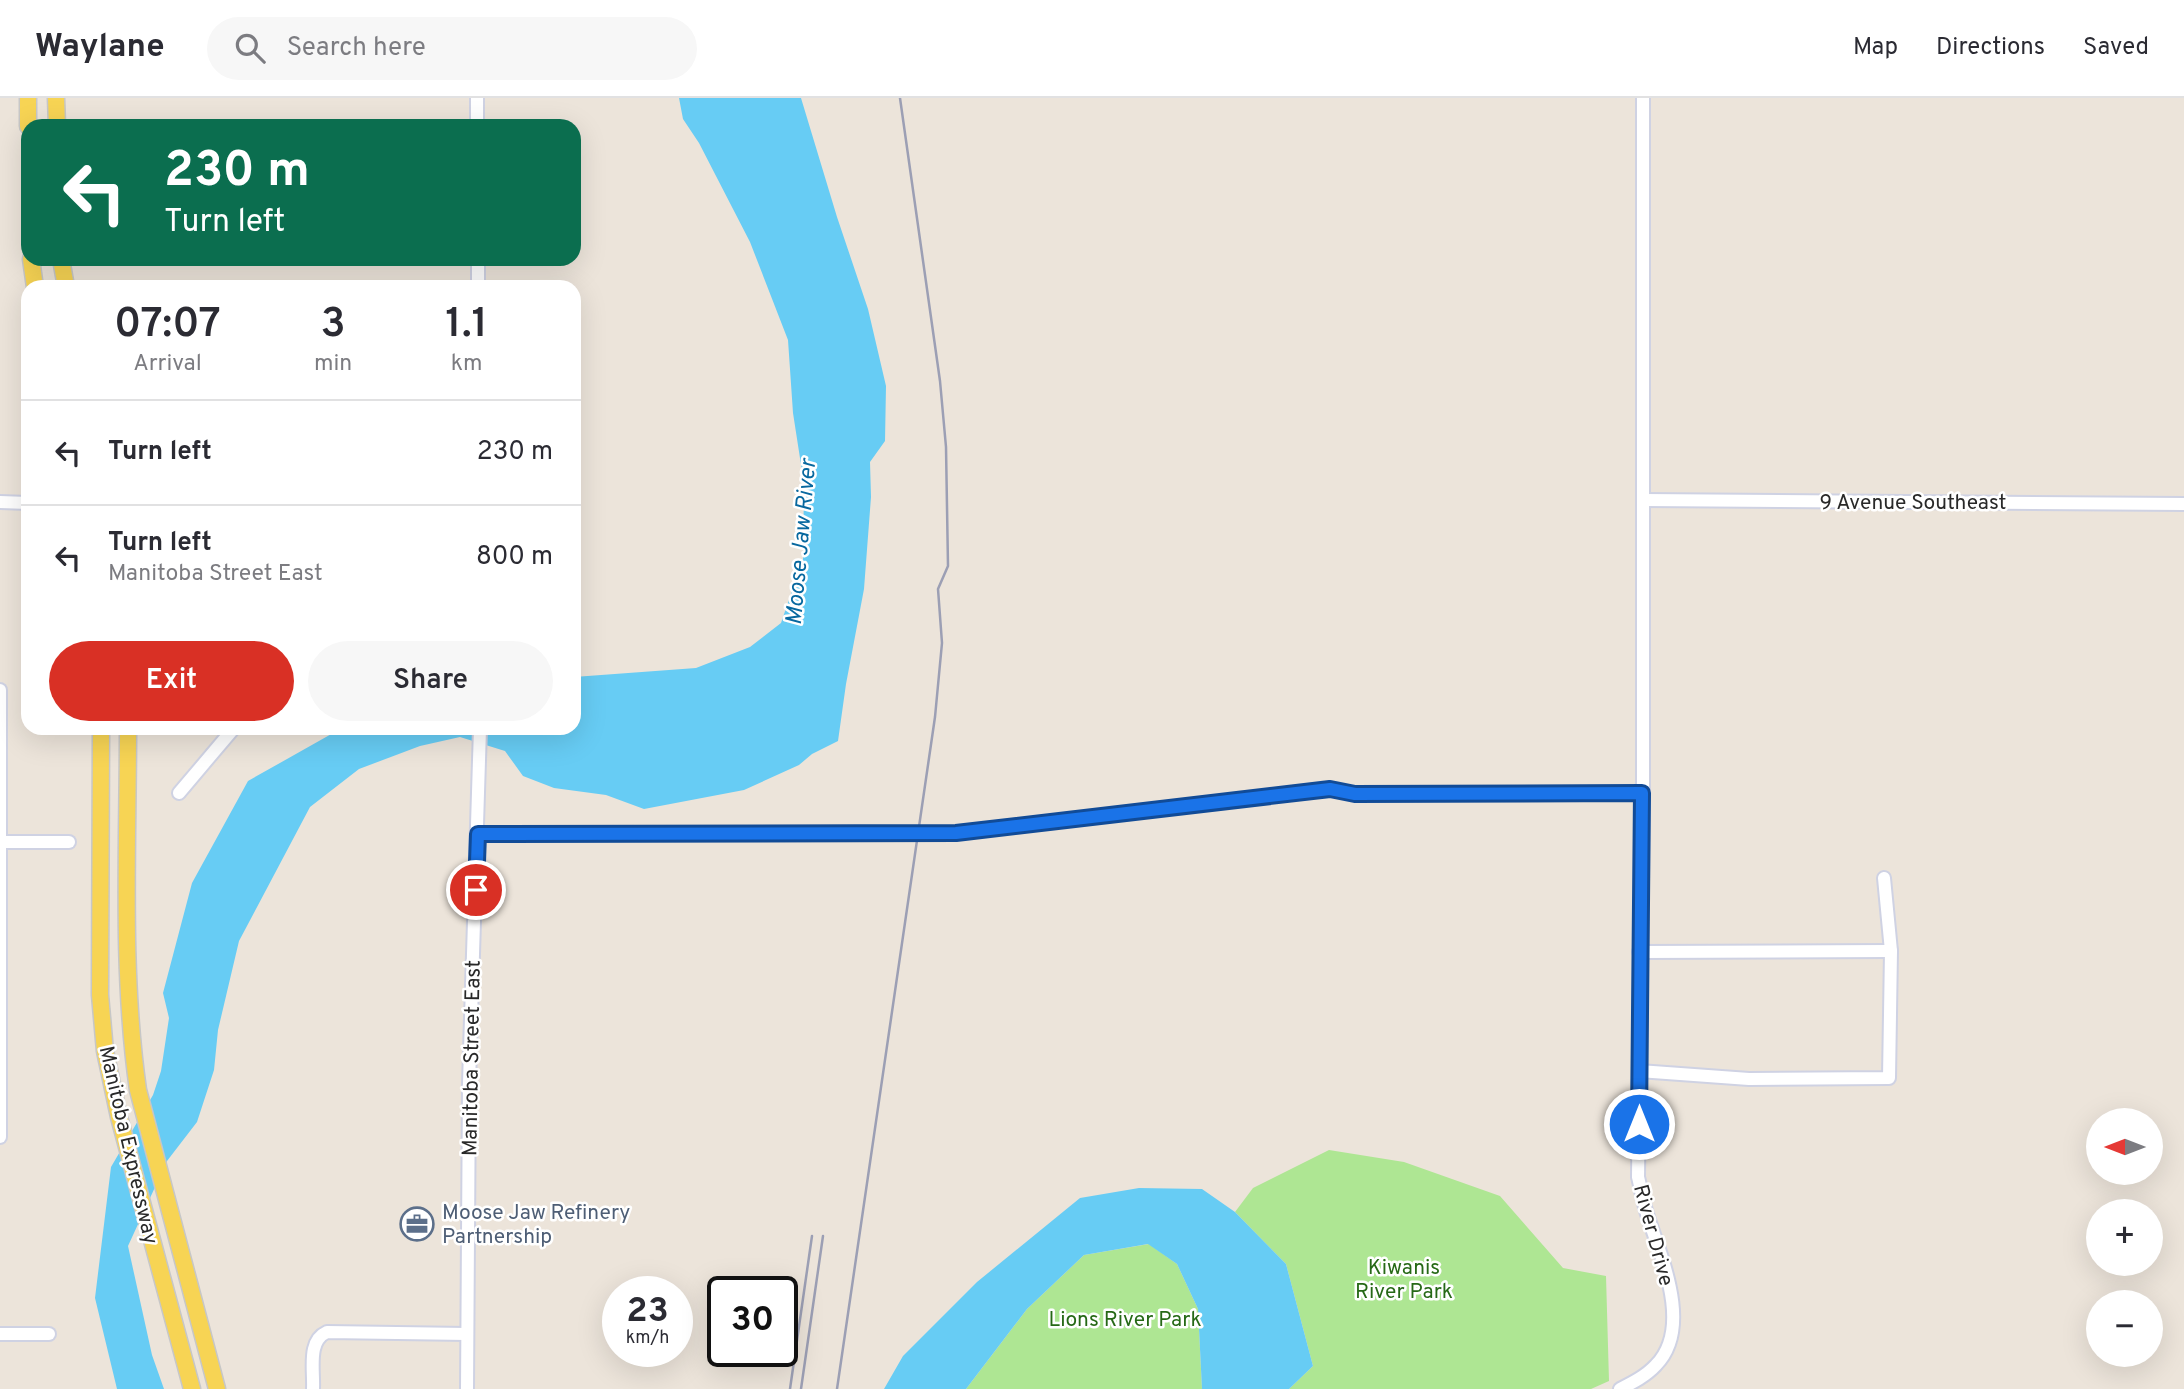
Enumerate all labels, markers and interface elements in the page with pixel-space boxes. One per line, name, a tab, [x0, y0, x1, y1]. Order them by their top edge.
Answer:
search box	[207, 17, 697, 80]
text: Waylane	[35, 27, 165, 69]
icon: search	[231, 29, 269, 67]
text: Search here	[287, 32, 426, 65]
text: Map	[1853, 33, 1898, 63]
text: Directions	[1936, 33, 2045, 63]
text: Saved	[2083, 33, 2149, 63]
text: 230 m	[164, 142, 310, 204]
icon: left	[49, 147, 140, 238]
text: Turn left	[164, 203, 285, 243]
text: 07:07	[114, 299, 221, 352]
text: 3	[320, 299, 346, 352]
text: 1.1	[445, 299, 488, 352]
text: Arrival	[133, 350, 202, 379]
text: min	[314, 350, 352, 379]
text: km	[451, 350, 483, 379]
icon: left	[49, 434, 87, 472]
text: Turn left	[108, 436, 212, 469]
text: 230 m	[477, 436, 553, 469]
water label: Moose Jaw River	[781, 456, 824, 626]
street label: 9 Avenue Southeast	[1820, 490, 2006, 517]
text: Turn left	[108, 527, 212, 560]
icon: left	[49, 539, 87, 577]
text: 800 m	[476, 541, 553, 574]
text: Manitoba Street East	[108, 560, 323, 589]
button: Exit	[49, 641, 294, 721]
button: Share	[308, 641, 553, 721]
pin	[446, 860, 506, 920]
icon: arrive	[457, 871, 495, 909]
street label: Manitoba Street East	[457, 960, 488, 1156]
street label: Manitoba Expressway	[92, 1044, 163, 1247]
position arrow	[1602, 1087, 1676, 1161]
north arrow	[2086, 1108, 2163, 1185]
map controls	[2086, 1108, 2163, 1367]
street label: River Drive	[1626, 1182, 1679, 1289]
button: +	[2086, 1199, 2163, 1276]
place label: Moose Jaw Refinery Partnership	[442, 1200, 630, 1251]
office icon: Moose Jaw Refinery Partnership	[398, 1205, 436, 1243]
park label: Kiwanis River Park	[1355, 1255, 1453, 1306]
speed limit sign: 30	[707, 1276, 798, 1367]
text: 23	[626, 1290, 669, 1334]
button: −	[2086, 1290, 2163, 1367]
park label: Lions River Park	[1048, 1307, 1202, 1334]
text: km/h	[626, 1327, 669, 1350]

